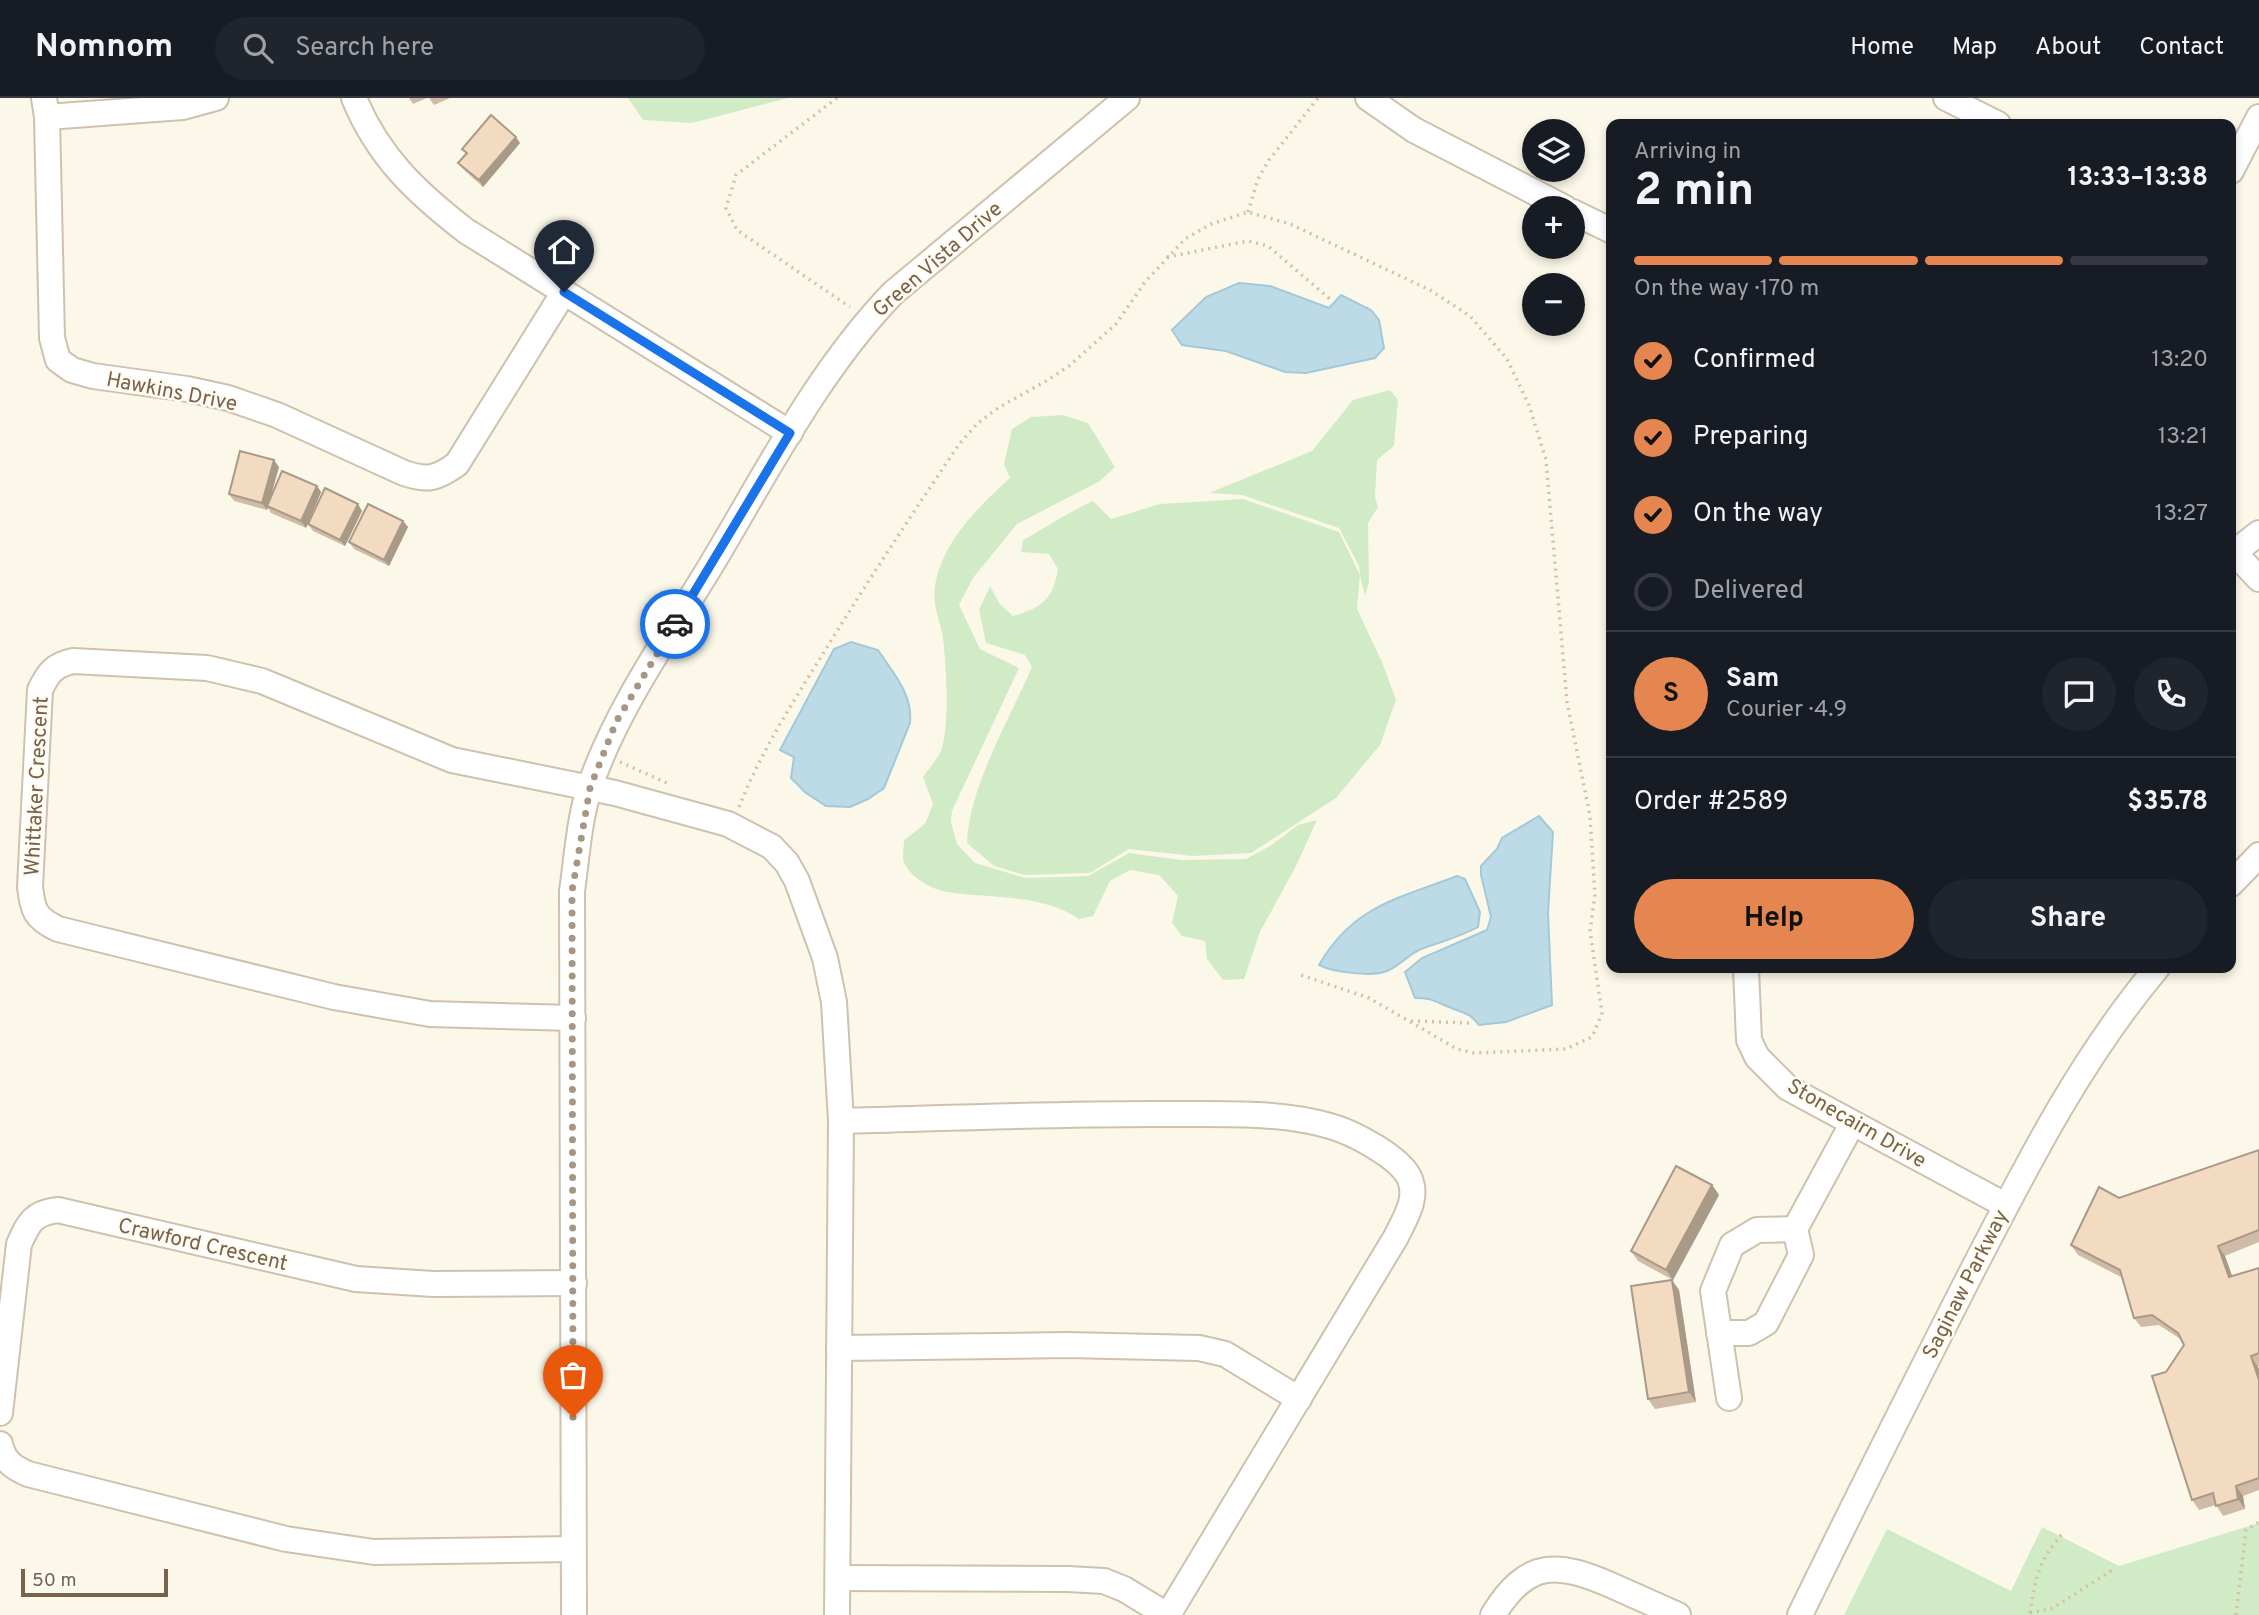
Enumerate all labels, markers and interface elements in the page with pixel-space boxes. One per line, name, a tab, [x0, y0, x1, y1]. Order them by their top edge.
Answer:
search box	[215, 17, 705, 80]
text: Nomnom	[35, 27, 173, 69]
icon: search	[239, 29, 277, 67]
text: Search here	[295, 32, 434, 65]
text: Home	[1850, 33, 1914, 63]
text: Map	[1952, 33, 1997, 63]
text: About	[2035, 33, 2101, 63]
text: Contact	[2139, 33, 2224, 63]
map controls	[1522, 119, 1585, 336]
button: layers	[1522, 119, 1585, 182]
text: Arriving in	[1634, 138, 1741, 167]
text: 13:33–13:38	[2067, 162, 2208, 195]
text: 2 min	[1634, 163, 1754, 222]
street label: Green Vista Drive	[867, 196, 1008, 324]
button: +	[1522, 196, 1585, 259]
pin	[534, 220, 594, 292]
icon: home	[545, 231, 583, 269]
button: −	[1522, 273, 1585, 336]
text: On the way · 170 m	[1634, 275, 1819, 304]
icon: check	[1634, 342, 1672, 380]
text: Confirmed	[1693, 344, 1816, 377]
text: 13:20	[2152, 346, 2208, 375]
street label: Hawkins Drive	[104, 367, 239, 418]
icon: check	[1634, 419, 1672, 457]
text: Preparing	[1693, 421, 1808, 454]
text: 13:21	[2158, 423, 2208, 452]
icon: check	[1634, 496, 1672, 534]
text: On the way	[1693, 498, 1823, 531]
text: 13:27	[2155, 500, 2208, 529]
text: Delivered	[1693, 575, 1804, 608]
courier	[640, 589, 710, 659]
icon: car	[656, 605, 694, 643]
button: chat	[2042, 657, 2116, 731]
button: phone	[2134, 657, 2208, 731]
text: Sam	[1726, 663, 1779, 696]
text: S	[1663, 678, 1679, 711]
street label: Whittaker Crescent	[19, 696, 56, 877]
text: Courier · 4.9	[1726, 696, 1847, 725]
text: Order #2589	[1634, 786, 1788, 819]
text: $35.78	[2127, 786, 2208, 819]
button: Help	[1634, 879, 1914, 959]
button: Share	[1928, 879, 2208, 959]
street label: Stonecairn Drive	[1782, 1073, 1931, 1175]
street label: Saginaw Parkway	[1917, 1206, 2016, 1364]
street label: Crawford Crescent	[115, 1213, 290, 1278]
pin	[543, 1345, 603, 1417]
icon: bag	[554, 1356, 592, 1394]
scale bar	[21, 1566, 168, 1598]
text: 50 m	[32, 1569, 77, 1593]

